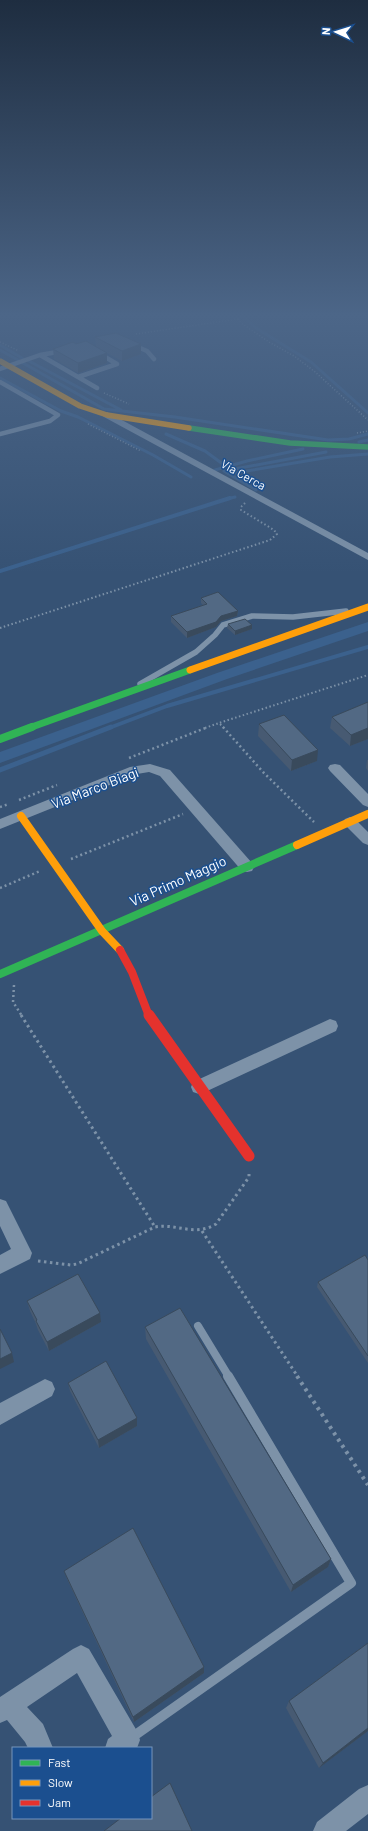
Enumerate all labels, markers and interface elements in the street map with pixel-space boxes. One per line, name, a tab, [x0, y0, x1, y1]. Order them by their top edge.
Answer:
north arrow	[316, 12, 356, 52]
text: N	[319, 27, 332, 35]
street label: Via Cerca	[219, 456, 268, 492]
street label: Via Marco Biagi	[49, 763, 141, 812]
street label: Via Primo Maggio	[127, 852, 229, 909]
legend	[12, 1747, 152, 1819]
text: Fast	[48, 1755, 71, 1769]
text: Slow	[48, 1775, 73, 1789]
text: Jam	[48, 1795, 71, 1809]

